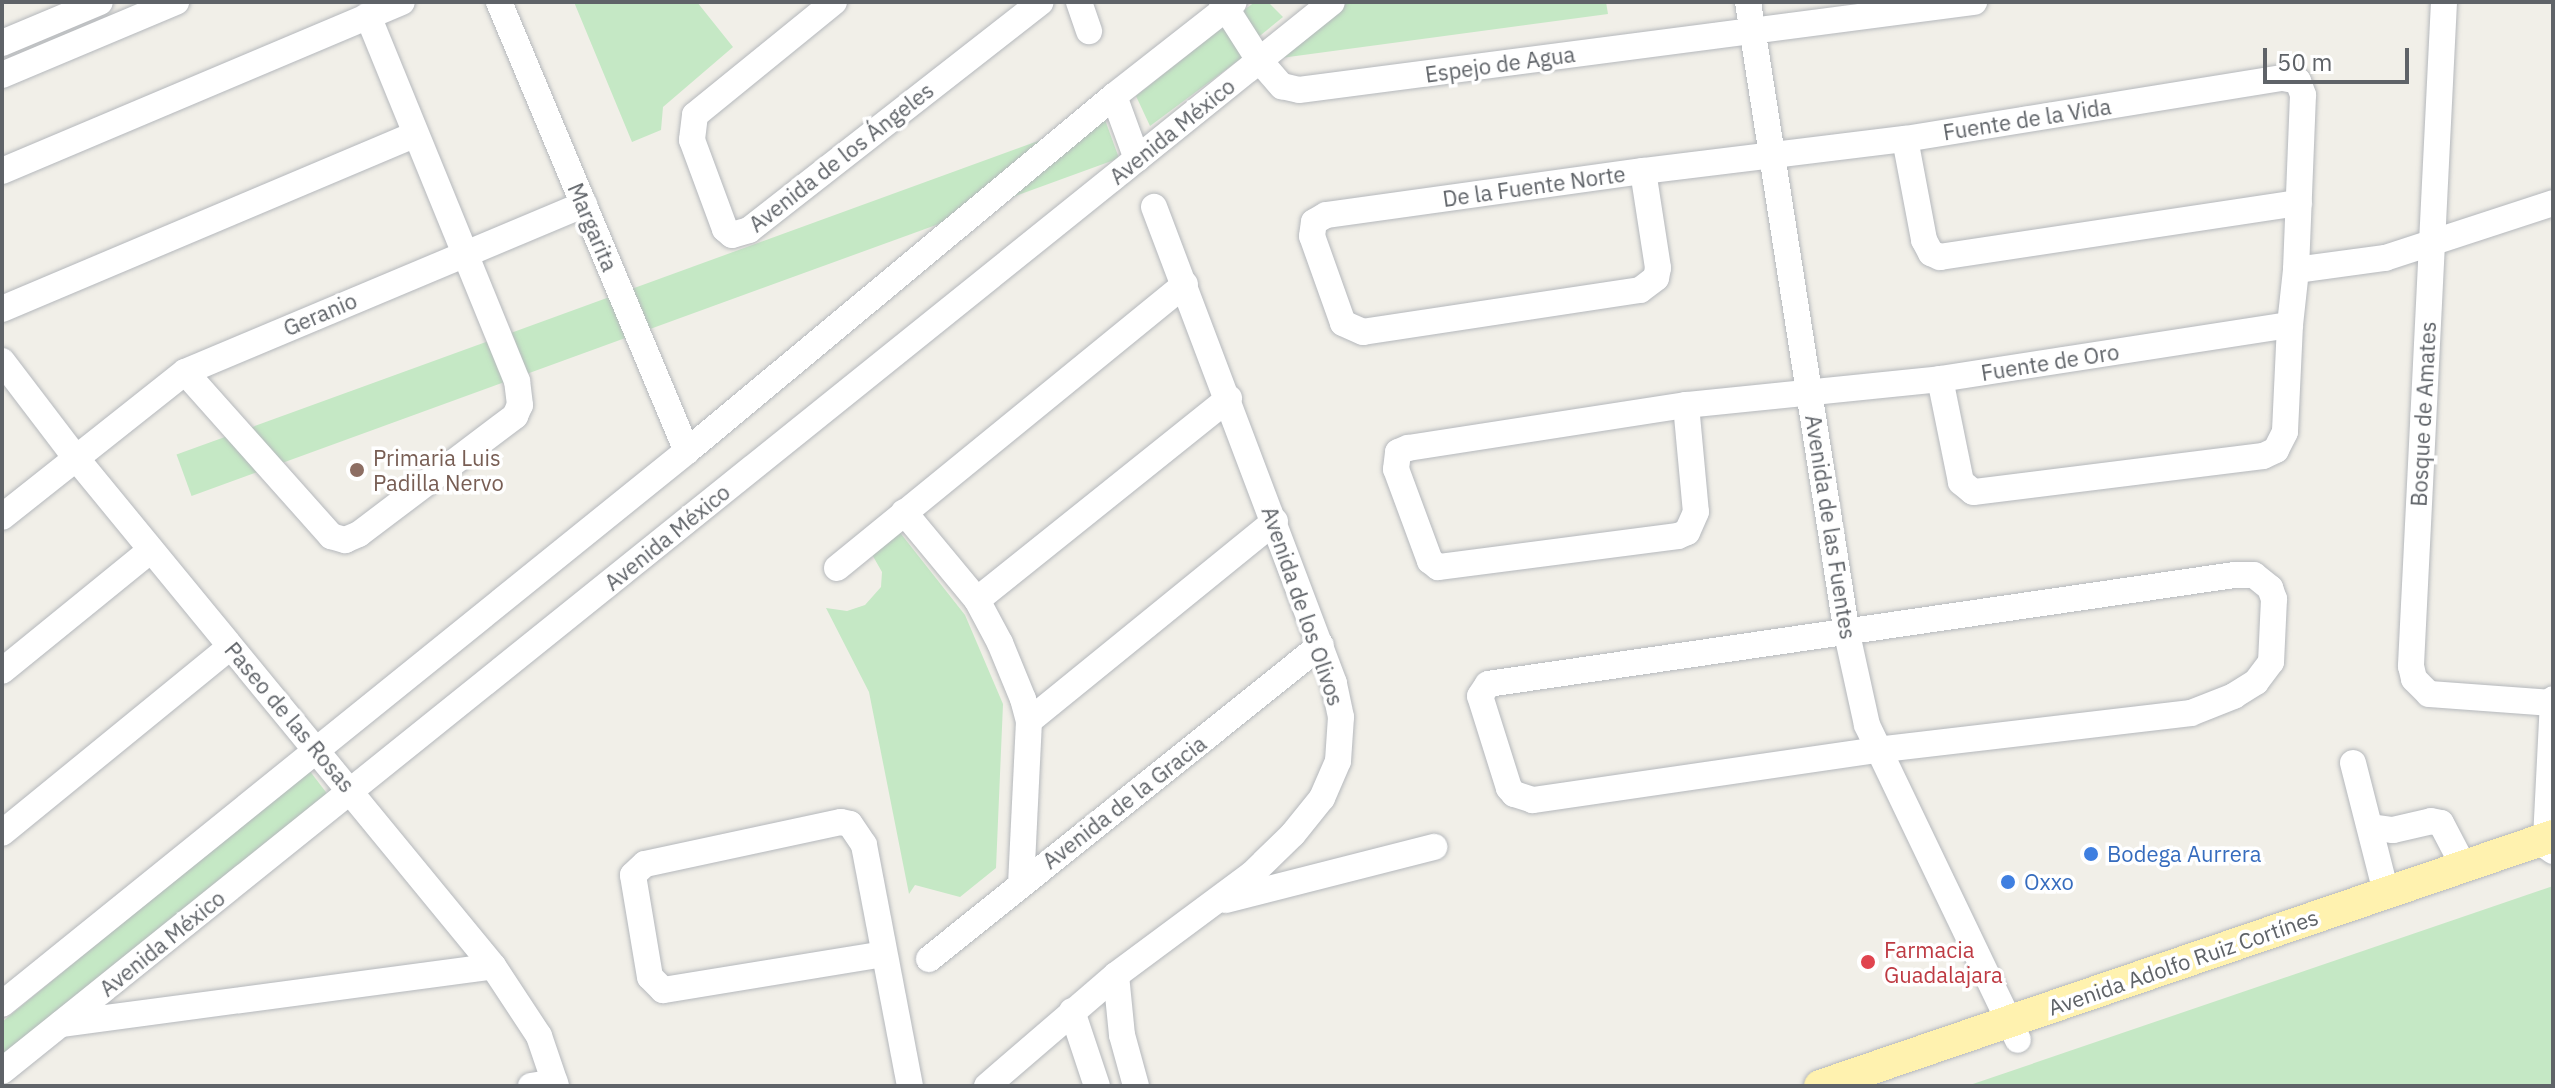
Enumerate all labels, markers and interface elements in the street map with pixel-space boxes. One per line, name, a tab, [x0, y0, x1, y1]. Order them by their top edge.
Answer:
scale bar	[2267, 32, 2413, 82]
street label: Espejo de Agua	[1423, 40, 1577, 88]
text: 50 m	[2277, 46, 2332, 78]
street label: Avenida México	[1104, 72, 1240, 190]
street label: Avenida de los Ángeles	[743, 77, 939, 237]
street label: Fuente de la Vida	[1941, 93, 2113, 145]
street label: De la Fuente Norte	[1441, 160, 1627, 212]
street label: Margarita	[563, 179, 623, 275]
street label: Geranio	[279, 287, 361, 341]
street label: Bosque de Amates	[2405, 321, 2441, 507]
street label: Fuente de Oro	[1979, 338, 2121, 386]
street label: Avenida de las Fuentes	[1800, 413, 1862, 641]
place label: Primaria Luis Padilla Nervo	[373, 444, 504, 496]
marker: Primaria Luis Padilla Nervo	[348, 461, 366, 479]
street label: Avenida México	[599, 478, 735, 596]
street label: Avenida de los Olivos	[1256, 503, 1350, 709]
street label: Paseo de las Rosas	[219, 636, 361, 798]
street label: Avenida de la Gracia	[1037, 730, 1211, 874]
place label: Bodega Aurrera	[2107, 841, 2261, 867]
marker: Bodega Aurrera	[2082, 845, 2100, 863]
place label: Oxxo	[2024, 869, 2074, 895]
marker: Oxxo	[1999, 873, 2017, 891]
street label: Avenida México	[94, 884, 230, 1002]
street label: Avenida Adolfo Ruiz Cortínes	[2044, 903, 2322, 1021]
place label: Farmacia Guadalajara	[1884, 936, 2003, 988]
marker: Farmacia Guadalajara	[1859, 953, 1877, 971]

